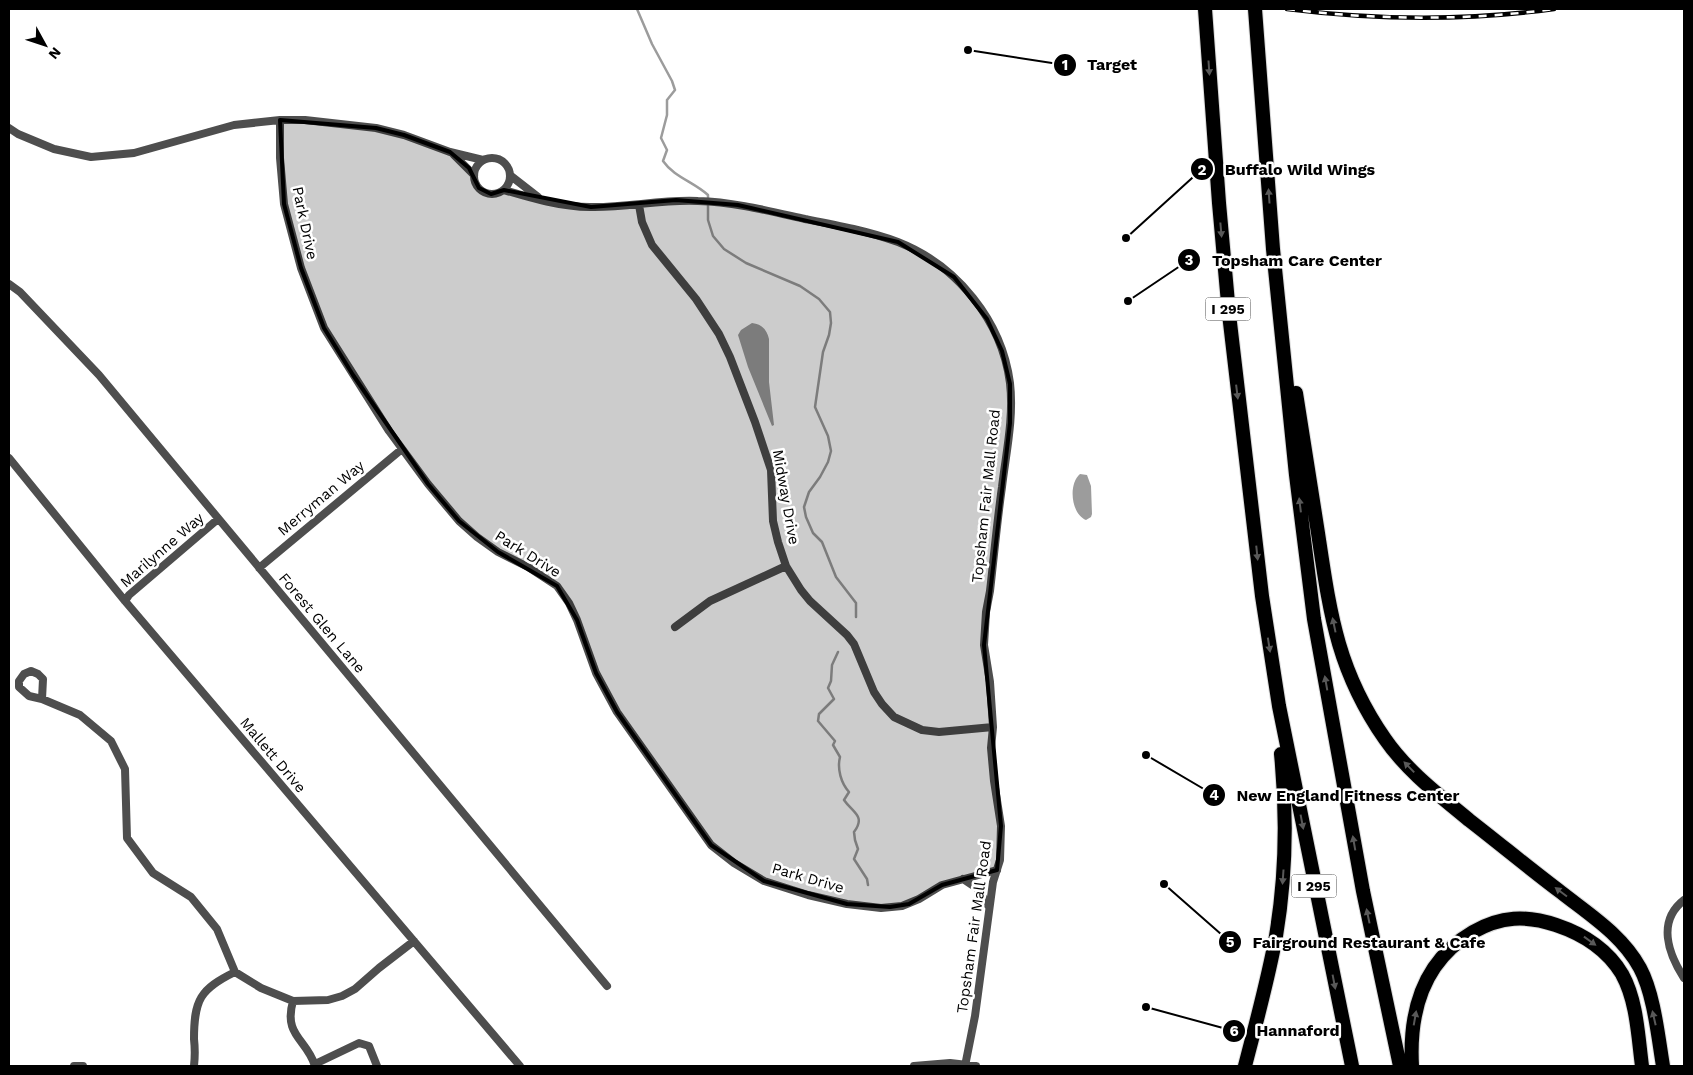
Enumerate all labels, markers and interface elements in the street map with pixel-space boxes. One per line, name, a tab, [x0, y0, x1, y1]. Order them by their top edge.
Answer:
north arrow	[20, 20, 70, 70]
text: N	[45, 44, 64, 62]
callout: Target	[1052, 49, 1147, 80]
text: Target	[1087, 55, 1137, 74]
text: 1	[1062, 56, 1068, 74]
one-way arrow	[1205, 61, 1213, 77]
callout: Buffalo Wild Wings	[1190, 154, 1386, 185]
text: Buffalo Wild Wings	[1225, 160, 1376, 179]
text: 2	[1198, 161, 1207, 179]
street label: Park Drive	[288, 185, 322, 261]
one-way arrow	[1265, 188, 1273, 204]
one-way arrow	[1217, 223, 1225, 239]
callout: Topsham Care Center	[1177, 244, 1392, 275]
text: 3	[1185, 251, 1194, 269]
text: Topsham Care Center	[1212, 251, 1382, 270]
road number: I 295	[1206, 298, 1250, 320]
one-way arrow	[1233, 384, 1241, 400]
street label: Topsham Fair Mall Road	[968, 408, 1004, 584]
street label: Midway Drive	[769, 448, 803, 546]
street label: Merryman Way	[274, 456, 368, 540]
one-way arrow	[1296, 497, 1304, 513]
street label: Marilynne Way	[117, 509, 208, 591]
street label: Park Drive	[492, 527, 564, 581]
one-way arrow	[1253, 546, 1261, 562]
street label: Forest Glen Lane	[275, 569, 369, 677]
one-way arrow	[1329, 617, 1337, 633]
one-way arrow	[1266, 637, 1274, 653]
one-way arrow	[1321, 675, 1329, 691]
street label: Mallett Drive	[236, 714, 310, 796]
one-way arrow	[1403, 762, 1415, 774]
callout: New England Fitness Center	[1201, 780, 1470, 811]
text: 4	[1209, 786, 1219, 804]
text: New England Fitness Center	[1236, 786, 1460, 805]
one-way arrow	[1298, 815, 1306, 831]
one-way arrow	[1350, 835, 1358, 851]
street label: Topsham Fair Mall Road	[953, 839, 995, 1015]
street label: Park Drive	[770, 859, 846, 897]
one-way arrow	[1278, 869, 1286, 885]
road number: I 295	[1292, 874, 1336, 898]
one-way arrow	[1555, 887, 1568, 898]
one-way arrow	[1364, 908, 1372, 923]
callout: Fairground Restaurant & Cafe	[1217, 927, 1495, 958]
text: 5	[1226, 933, 1235, 951]
text: Fairground Restaurant & Cafe	[1253, 933, 1485, 952]
one-way arrow	[1583, 936, 1597, 946]
one-way arrow	[1330, 974, 1338, 989]
one-way arrow	[1412, 1009, 1420, 1025]
one-way arrow	[1650, 1011, 1658, 1026]
callout: Hannaford	[1222, 1015, 1350, 1046]
text: Hannaford	[1256, 1021, 1340, 1040]
text: 6	[1229, 1022, 1239, 1040]

